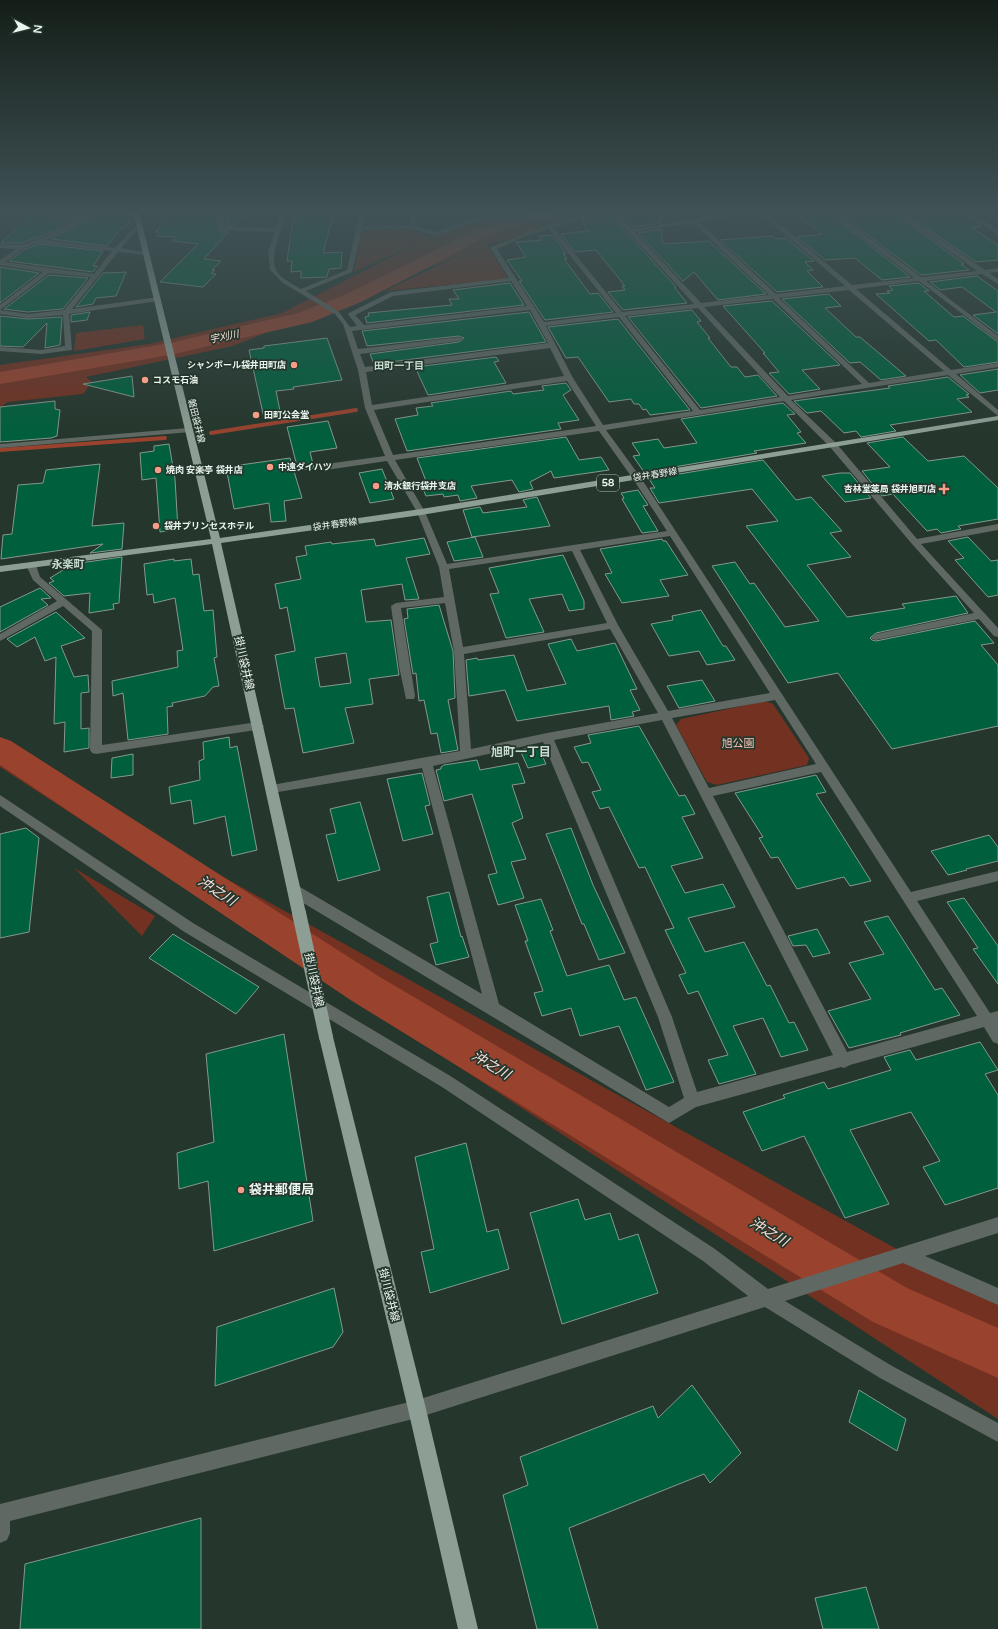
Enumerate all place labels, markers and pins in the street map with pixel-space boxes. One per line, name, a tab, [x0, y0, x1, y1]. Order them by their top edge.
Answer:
place label: シャンボール袋井田町店	[187, 359, 286, 371]
marker: シャンボール袋井田町店	[289, 360, 299, 370]
marker: コスモ石油	[140, 375, 150, 385]
place label: コスモ石油	[153, 375, 198, 386]
marker: 田町公会堂	[251, 410, 261, 420]
place label: 田町公会堂	[264, 410, 309, 421]
marker: 中遠ダイハツ	[265, 462, 275, 472]
place label: 中遠ダイハツ	[278, 462, 332, 473]
place label: 焼肉 安楽亭 袋井店	[165, 464, 243, 476]
marker: 焼肉 安楽亭 袋井店	[153, 465, 163, 475]
place label: 清水銀行袋井支店	[384, 480, 456, 492]
marker: 清水銀行袋井支店	[371, 481, 381, 491]
place label: 杏林堂薬局 袋井旭町店	[844, 483, 936, 495]
marker: 杏林堂薬局 袋井旭町店	[939, 484, 949, 494]
place label: 袋井プリンセスホテル	[164, 520, 254, 532]
marker: 袋井プリンセスホテル	[151, 521, 161, 531]
place label: 袋井郵便局	[248, 1182, 314, 1198]
marker: 袋井郵便局	[236, 1185, 246, 1195]

